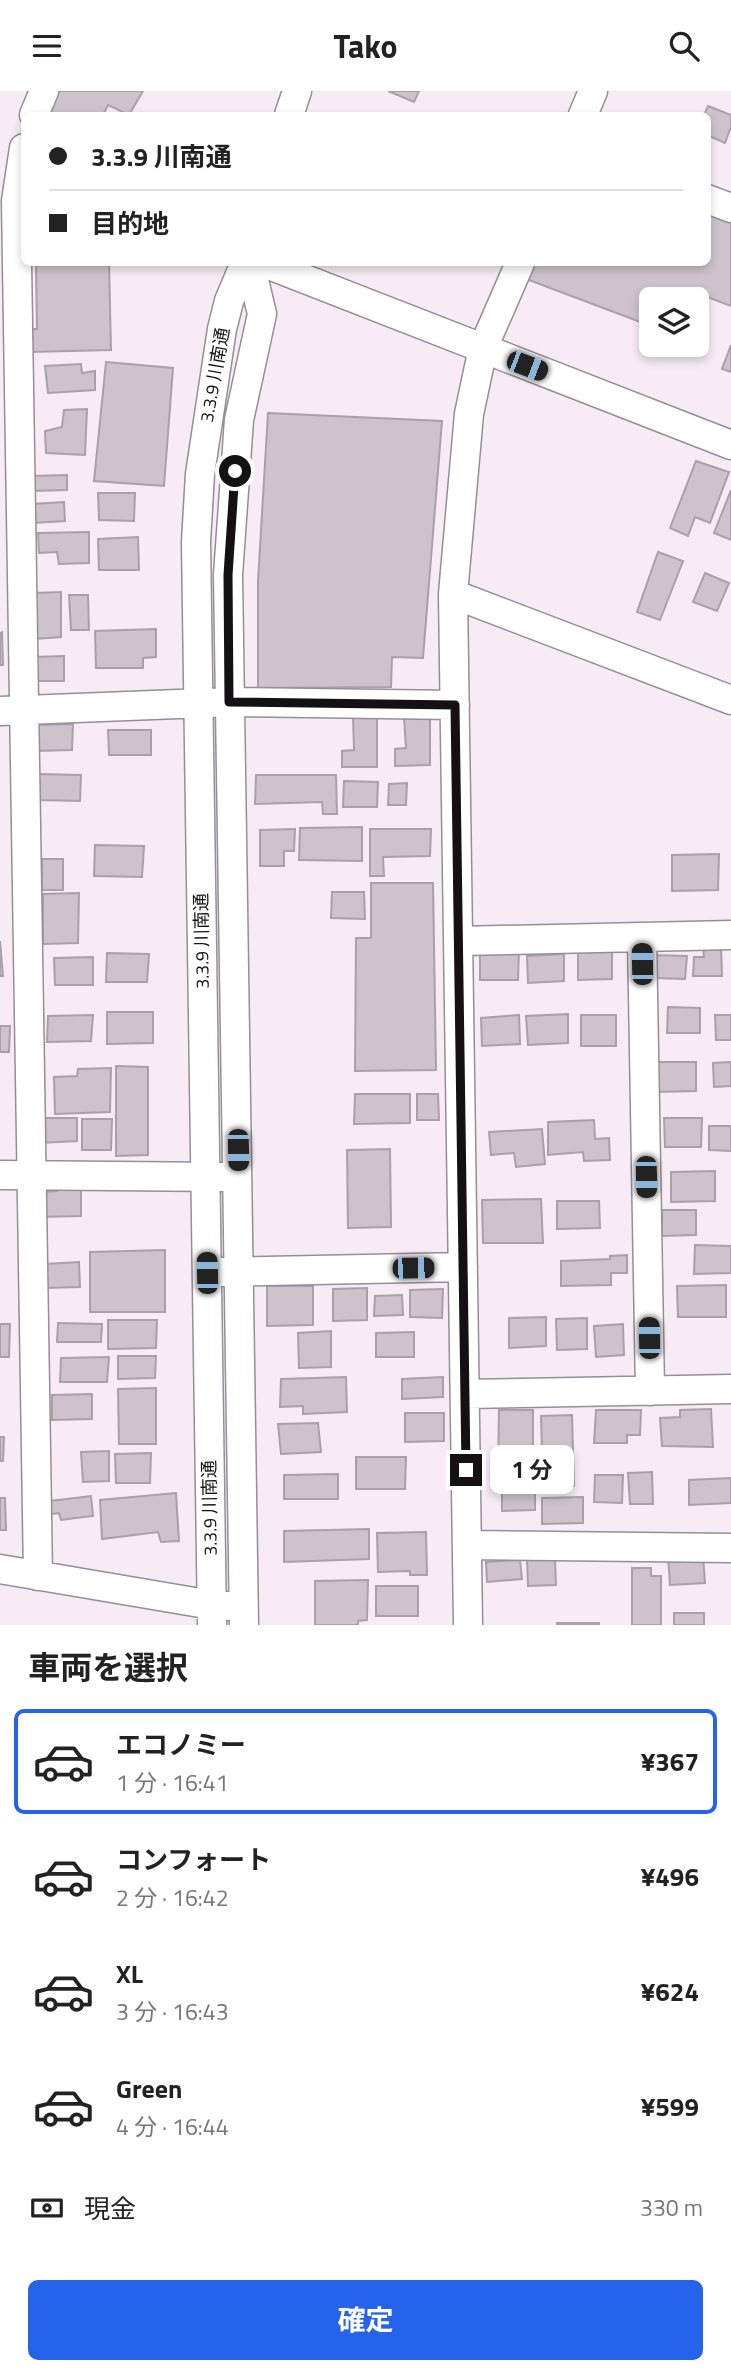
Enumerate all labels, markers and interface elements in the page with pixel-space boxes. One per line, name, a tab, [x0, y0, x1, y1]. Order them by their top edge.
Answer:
text: Tako	[333, 22, 398, 70]
icon: menu	[28, 27, 66, 65]
icon: search	[665, 27, 703, 65]
text: 3.3.9 川南通	[91, 137, 232, 176]
text: 目的地	[91, 204, 169, 243]
map controls	[639, 287, 709, 357]
button: layers	[639, 287, 709, 357]
street label: 3.3.9 川南通	[193, 325, 236, 425]
car	[504, 349, 551, 383]
route start	[219, 455, 251, 487]
street label: 3.3.9 川南通	[187, 893, 216, 989]
car	[632, 943, 653, 985]
car	[228, 1129, 249, 1171]
car	[636, 1156, 657, 1198]
car	[197, 1252, 218, 1294]
car	[392, 1257, 435, 1279]
car	[639, 1317, 660, 1359]
callout: 1 分	[490, 1445, 574, 1495]
text: 1 分	[512, 1452, 552, 1487]
route end	[450, 1454, 482, 1486]
street label: 3.3.9 川南通	[195, 1460, 224, 1556]
text: 車両を選択	[28, 1643, 188, 1691]
text: エコノミー	[116, 1725, 246, 1764]
icon: car	[32, 1730, 95, 1793]
text: ¥367	[641, 1742, 699, 1781]
text: 1 分 · 16:41	[116, 1765, 229, 1800]
text: コンフォート	[116, 1840, 271, 1879]
icon: car	[32, 1845, 95, 1908]
text: ¥496	[641, 1857, 699, 1896]
text: 2 分 · 16:42	[116, 1880, 229, 1915]
text: XL	[116, 1954, 143, 1993]
icon: car	[32, 1960, 95, 2023]
text: ¥624	[641, 1972, 699, 2011]
text: 3 分 · 16:43	[116, 1994, 229, 2029]
text: Green	[116, 2069, 182, 2108]
icon: car	[32, 2075, 95, 2138]
text: ¥599	[641, 2087, 699, 2126]
text: 4 分 · 16:44	[116, 2109, 229, 2144]
icon: cash	[28, 2189, 66, 2227]
text: 現金	[84, 2189, 136, 2228]
text: 330 m	[640, 2190, 703, 2225]
button: 確定	[28, 2280, 703, 2360]

